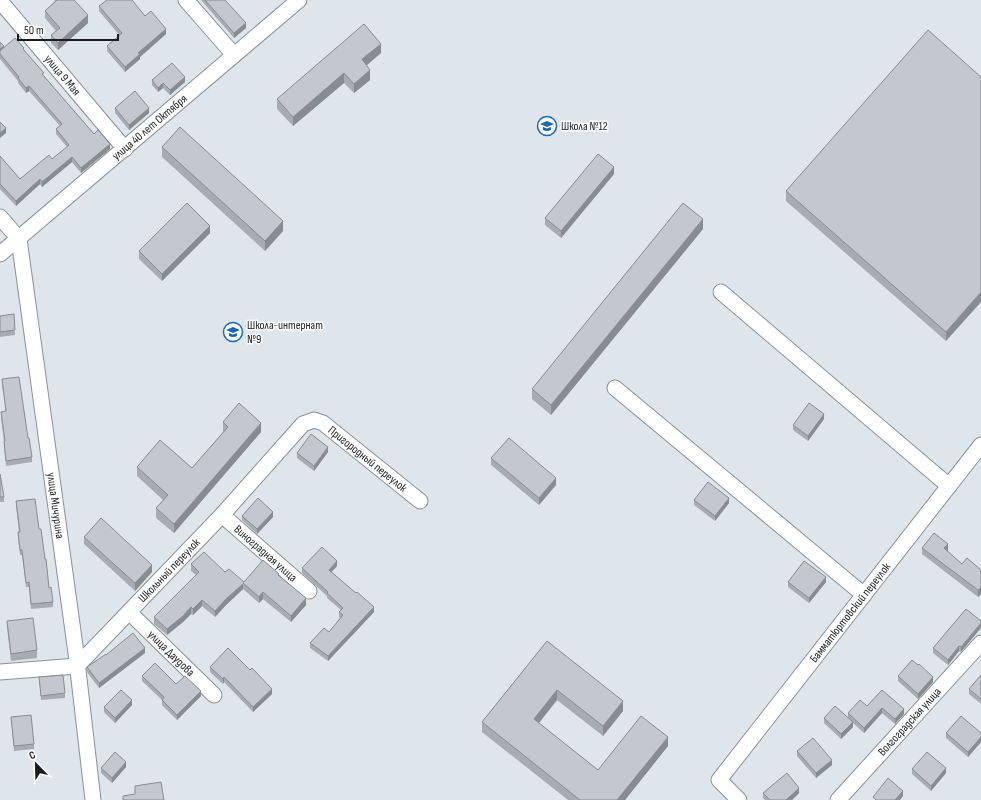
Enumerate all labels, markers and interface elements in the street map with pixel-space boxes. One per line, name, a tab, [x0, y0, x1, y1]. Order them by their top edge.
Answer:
scale bar	[18, 16, 118, 42]
text: 50 m	[24, 23, 44, 38]
street label: улица 9 Мая	[41, 52, 84, 99]
street label: улица 40 лет Октября	[109, 91, 191, 164]
school or university icon: Школа №12	[536, 115, 558, 137]
place label: Школа №12	[561, 119, 608, 134]
place label: Школа-интернат №9	[247, 318, 323, 347]
school or university icon: Школа-интернат №9	[222, 321, 244, 343]
street label: Пригородный переулок	[325, 423, 410, 496]
street label: улица Мичурина	[43, 471, 67, 540]
street label: Виноградная улица	[231, 522, 300, 585]
street label: Школьный переулок	[135, 535, 204, 606]
street label: Бамматюртовский переулок	[807, 559, 894, 666]
street label: улица Даудова	[144, 627, 198, 680]
street label: Волгоградская улица	[875, 684, 945, 759]
north arrow	[16, 744, 56, 784]
text: С	[27, 748, 38, 762]

